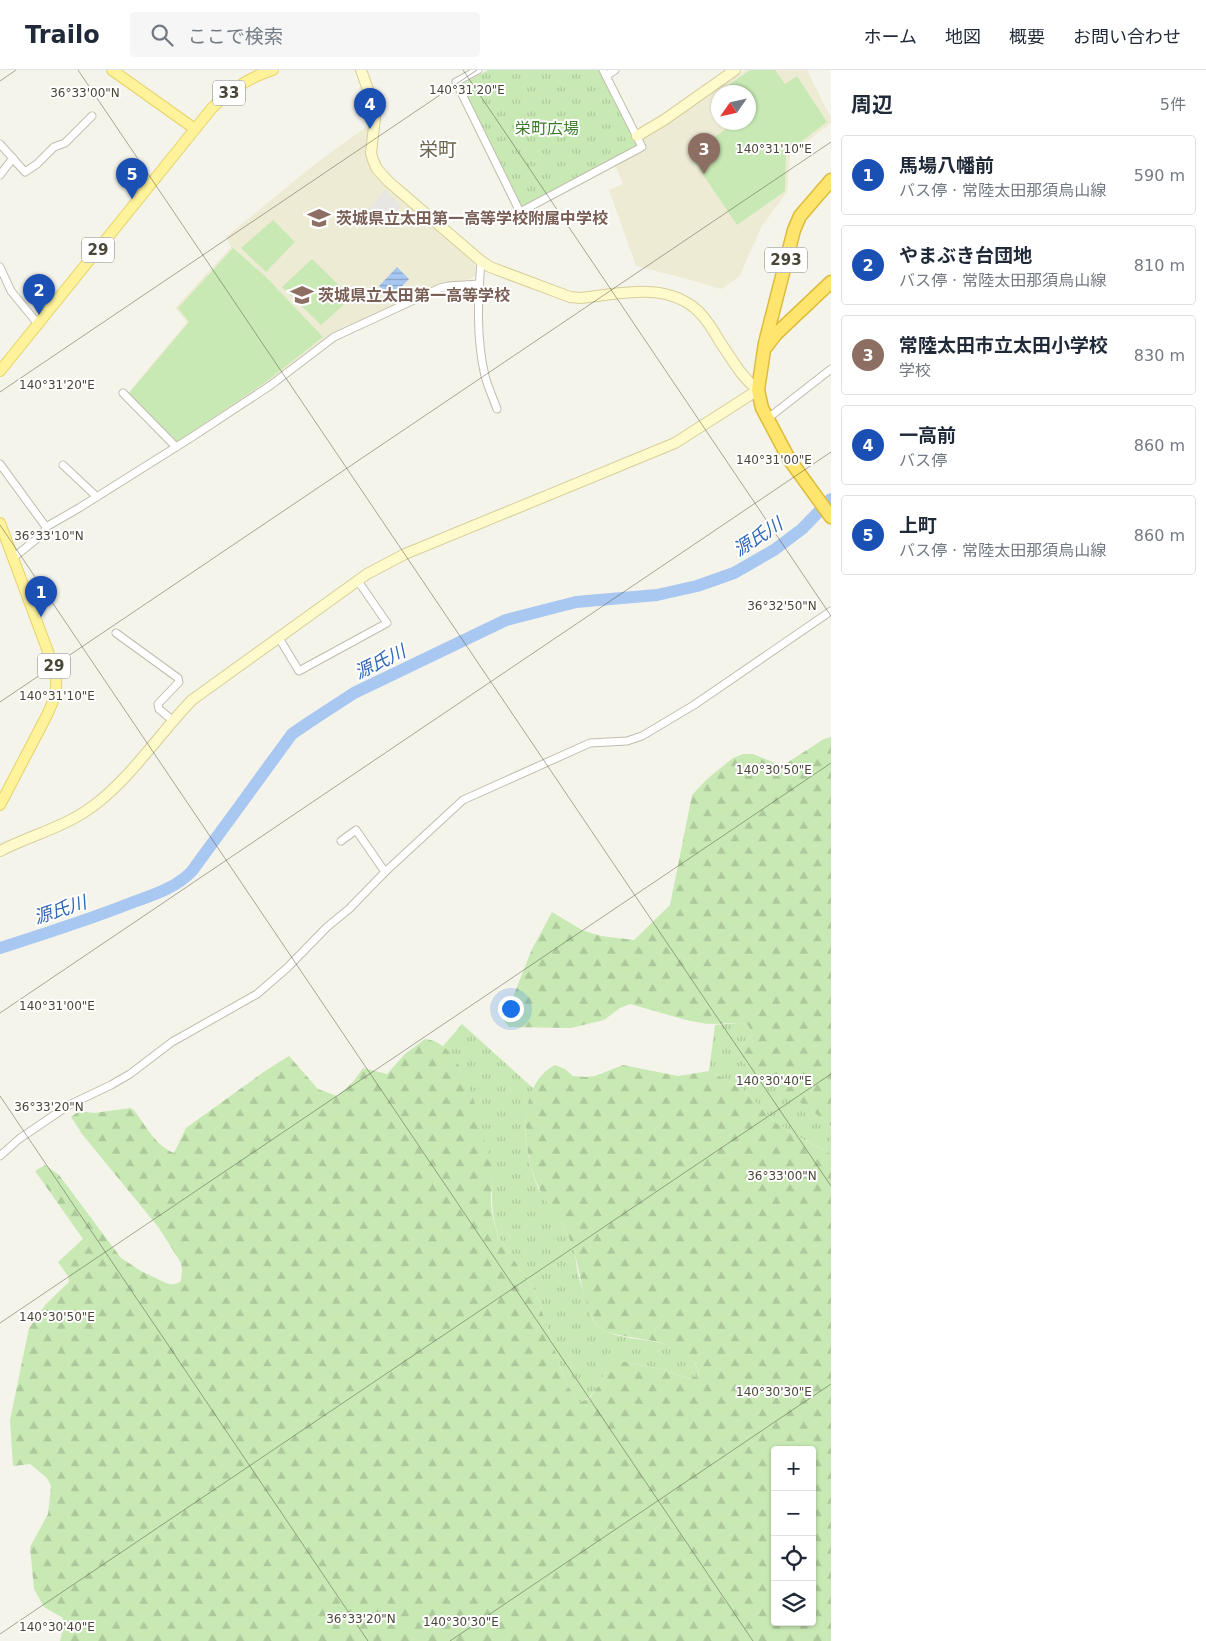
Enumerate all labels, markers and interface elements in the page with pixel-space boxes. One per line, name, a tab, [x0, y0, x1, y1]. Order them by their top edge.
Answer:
search box	[130, 12, 480, 57]
text: Trailo	[25, 21, 100, 49]
icon: search	[148, 21, 176, 49]
text: ここで検索	[188, 25, 283, 47]
text: ホーム	[864, 26, 917, 47]
text: 地図	[945, 26, 981, 47]
text: 概要	[1009, 26, 1045, 47]
text: お問い合わせ	[1073, 26, 1181, 47]
road number: 33	[213, 80, 245, 106]
text: 140°31'20"E	[429, 83, 505, 97]
north arrow	[711, 85, 756, 130]
text: 36°33'00"N	[50, 86, 120, 100]
pin: 4	[354, 88, 386, 129]
text: 周辺	[851, 93, 893, 117]
text: 5件	[1160, 95, 1186, 114]
park label: 栄町広場	[515, 119, 579, 138]
pin: 3	[688, 133, 720, 174]
district label: 栄町	[419, 138, 457, 160]
text: 140°31'10"E	[736, 142, 812, 156]
text: 馬場八幡前	[899, 154, 994, 176]
pin: 5	[116, 158, 148, 199]
text: 1	[862, 166, 874, 185]
text: 590 m	[1134, 166, 1185, 185]
text: バス停 · 常陸太田那須烏山線	[899, 181, 1106, 200]
school or university icon: 茨城県立太田第一高等学校附属中学校	[306, 205, 332, 231]
place label: 茨城県立太田第一高等学校附属中学校	[336, 209, 608, 228]
road number: 29	[82, 238, 114, 262]
text: やまぶき台団地	[899, 244, 1032, 266]
road number: 293	[765, 248, 807, 272]
text: 2	[862, 256, 874, 275]
text: 810 m	[1134, 256, 1185, 275]
text: バス停 · 常陸太田那須烏山線	[899, 271, 1106, 290]
pin: 2	[23, 274, 55, 315]
school or university icon: 茨城県立太田第一高等学校	[289, 282, 315, 308]
place label: 茨城県立太田第一高等学校	[318, 286, 510, 305]
text: 常陸太田市立太田小学校	[899, 334, 1108, 356]
text: 3	[862, 346, 874, 365]
text: 830 m	[1134, 346, 1185, 365]
text: 学校	[899, 361, 931, 380]
text: 140°31'20"E	[19, 378, 95, 392]
text: 一高前	[899, 424, 956, 446]
text: 4	[862, 436, 874, 455]
text: 860 m	[1134, 436, 1185, 455]
text: バス停	[899, 451, 947, 470]
text: 140°31'00"E	[736, 453, 812, 467]
water label: 源氏川	[729, 512, 788, 560]
text: 上町	[899, 514, 937, 536]
text: 5	[862, 526, 874, 545]
text: 860 m	[1134, 526, 1185, 545]
text: 36°33'10"N	[14, 529, 84, 543]
text: バス停 · 常陸太田那須烏山線	[899, 541, 1106, 560]
pin: 1	[25, 576, 57, 617]
text: 36°32'50"N	[747, 599, 817, 613]
water label: 源氏川	[351, 639, 410, 683]
road number: 29	[38, 654, 70, 678]
text: 140°31'10"E	[19, 689, 95, 703]
text: 140°30'50"E	[736, 763, 812, 777]
water label: 源氏川	[31, 891, 91, 928]
your location	[498, 996, 524, 1022]
text: 140°31'00"E	[19, 999, 95, 1013]
text: 140°30'40"E	[736, 1074, 812, 1088]
text: 36°33'20"N	[14, 1100, 84, 1114]
text: 36°33'00"N	[747, 1169, 817, 1183]
text: 140°30'50"E	[19, 1310, 95, 1324]
text: 140°30'30"E	[736, 1385, 812, 1399]
map controls	[771, 1446, 816, 1626]
button: +	[771, 1446, 816, 1491]
button: −	[771, 1491, 816, 1536]
button: locate	[771, 1536, 816, 1581]
button: layers	[771, 1581, 816, 1626]
text: 36°33'20"N	[326, 1612, 396, 1626]
text: 140°30'30"E	[423, 1615, 499, 1629]
text: 140°30'40"E	[19, 1620, 95, 1634]

